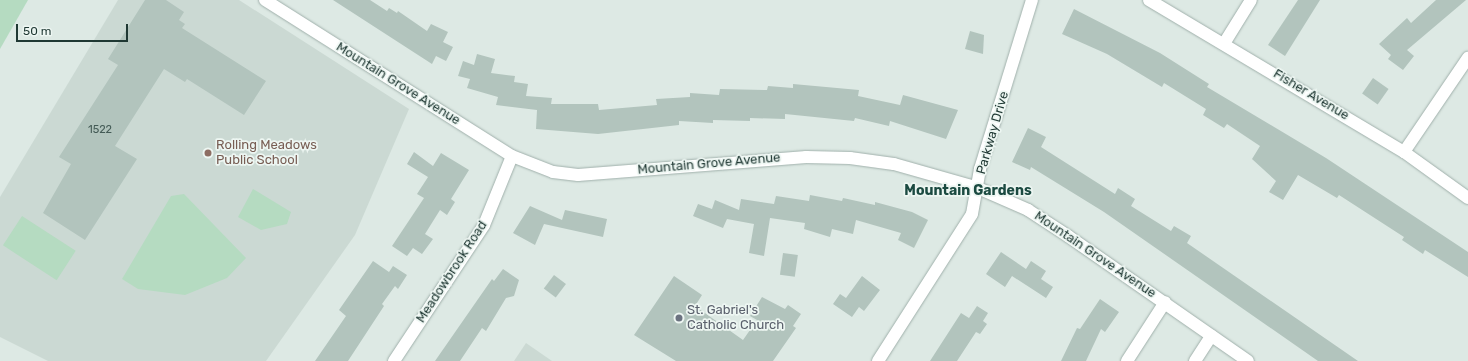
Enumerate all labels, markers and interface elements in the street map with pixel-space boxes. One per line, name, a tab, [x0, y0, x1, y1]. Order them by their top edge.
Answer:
scale bar	[18, 16, 130, 42]
text: 50 m	[23, 24, 51, 38]
street label: Mountain Grove Avenue	[333, 39, 463, 129]
street label: Fisher Avenue	[1270, 66, 1352, 124]
street label: Parkway Drive	[974, 90, 1012, 176]
house number: 1522	[88, 123, 112, 137]
place label: Rolling Meadows Public School	[216, 138, 317, 169]
marker: Rolling Meadows Public School	[203, 148, 213, 158]
street label: Mountain Grove Avenue	[637, 150, 781, 178]
district label: Mountain Gardens	[904, 183, 1032, 199]
street label: Mountain Grove Avenue	[1031, 208, 1159, 302]
street label: Meadowbrook Road	[413, 218, 491, 326]
place label: St. Gabriel's Catholic Church	[687, 303, 784, 334]
marker: St. Gabriel's Catholic Church	[674, 313, 684, 323]

